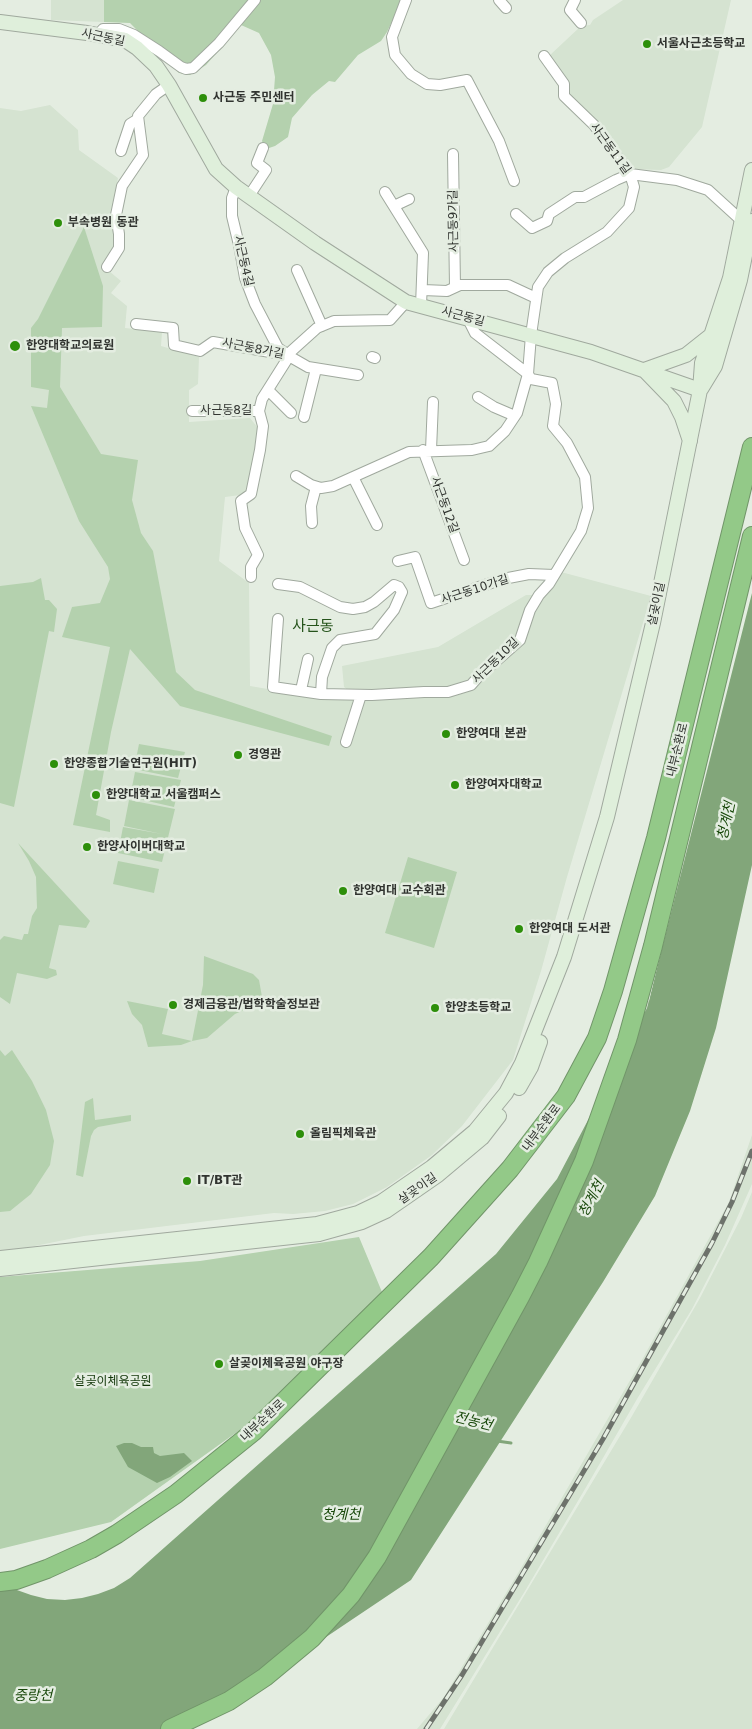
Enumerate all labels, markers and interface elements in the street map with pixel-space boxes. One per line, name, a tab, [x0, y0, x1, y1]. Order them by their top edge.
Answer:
street label: 사근동길	[80, 26, 126, 50]
place label: 서울사근초등학교	[657, 37, 745, 51]
marker: 서울사근초등학교	[641, 38, 653, 50]
place label: 사근동 주민센터	[213, 91, 294, 105]
marker: 사근동 주민센터	[197, 92, 209, 104]
street label: 사근동11길	[587, 121, 633, 177]
street label: 사근동9가길	[446, 189, 462, 253]
place label: 부속병원 동관	[68, 216, 138, 230]
marker: 부속병원 동관	[52, 217, 64, 229]
street label: 사근동4길	[230, 234, 256, 288]
street label: 사근동길	[440, 304, 486, 330]
street label: 사근동8가길	[221, 336, 285, 362]
marker: 한양대학교의료원	[8, 339, 22, 353]
place label: 한양대학교의료원	[26, 339, 114, 353]
street label: 사근동8길	[200, 404, 252, 418]
street label: 사근동12길	[427, 475, 461, 535]
street label: 사근동10가길	[439, 572, 511, 608]
street label: 살곶이길	[645, 581, 669, 627]
district label: 사근동	[292, 618, 334, 636]
street label: 사근동10길	[470, 635, 522, 687]
street label: 내부순환로	[664, 721, 692, 779]
place label: 한양여대 본관	[456, 727, 526, 741]
marker: 한양여대 본관	[440, 728, 452, 740]
place label: 경영관	[248, 748, 281, 762]
marker: 경영관	[232, 749, 244, 761]
place label: 한양종합기술연구원(HIT)	[64, 757, 197, 771]
marker: 한양종합기술연구원(HIT)	[48, 758, 60, 770]
place label: 한양여자대학교	[465, 778, 542, 792]
marker: 한양여자대학교	[449, 779, 461, 791]
place label: 한양대학교 서울캠퍼스	[106, 788, 221, 802]
marker: 한양대학교 서울캠퍼스	[90, 789, 102, 801]
water label: 청계천	[715, 800, 739, 842]
place label: 한양사이버대학교	[97, 840, 185, 854]
marker: 한양사이버대학교	[81, 841, 93, 853]
place label: 한양여대 교수회관	[353, 884, 445, 898]
marker: 한양여대 교수회관	[337, 885, 349, 897]
place label: 한양여대 도서관	[529, 922, 610, 936]
marker: 한양여대 도서관	[513, 923, 525, 935]
place label: 경제금융관/법학학술정보관	[183, 998, 320, 1012]
marker: 경제금융관/법학학술정보관	[167, 999, 179, 1011]
place label: 한양초등학교	[445, 1001, 511, 1015]
marker: 한양초등학교	[429, 1002, 441, 1014]
street label: 내부순환로	[520, 1102, 564, 1154]
place label: 올림픽체육관	[310, 1127, 376, 1141]
marker: 올림픽체육관	[294, 1128, 306, 1140]
street label: 살곶이길	[396, 1170, 440, 1208]
place label: IT/BT관	[197, 1174, 242, 1188]
marker: IT/BT관	[181, 1175, 193, 1187]
water label: 청계천	[576, 1178, 608, 1220]
place label: 살곶이체육공원 야구장	[229, 1357, 344, 1371]
marker: 살곶이체육공원 야구장	[213, 1358, 225, 1370]
park label: 살곶이체육공원	[74, 1375, 152, 1389]
street label: 내부순환로	[238, 1397, 288, 1445]
water label: 전농천	[452, 1409, 494, 1435]
water label: 청계천	[322, 1507, 360, 1523]
water label: 중랑천	[14, 1688, 52, 1704]

